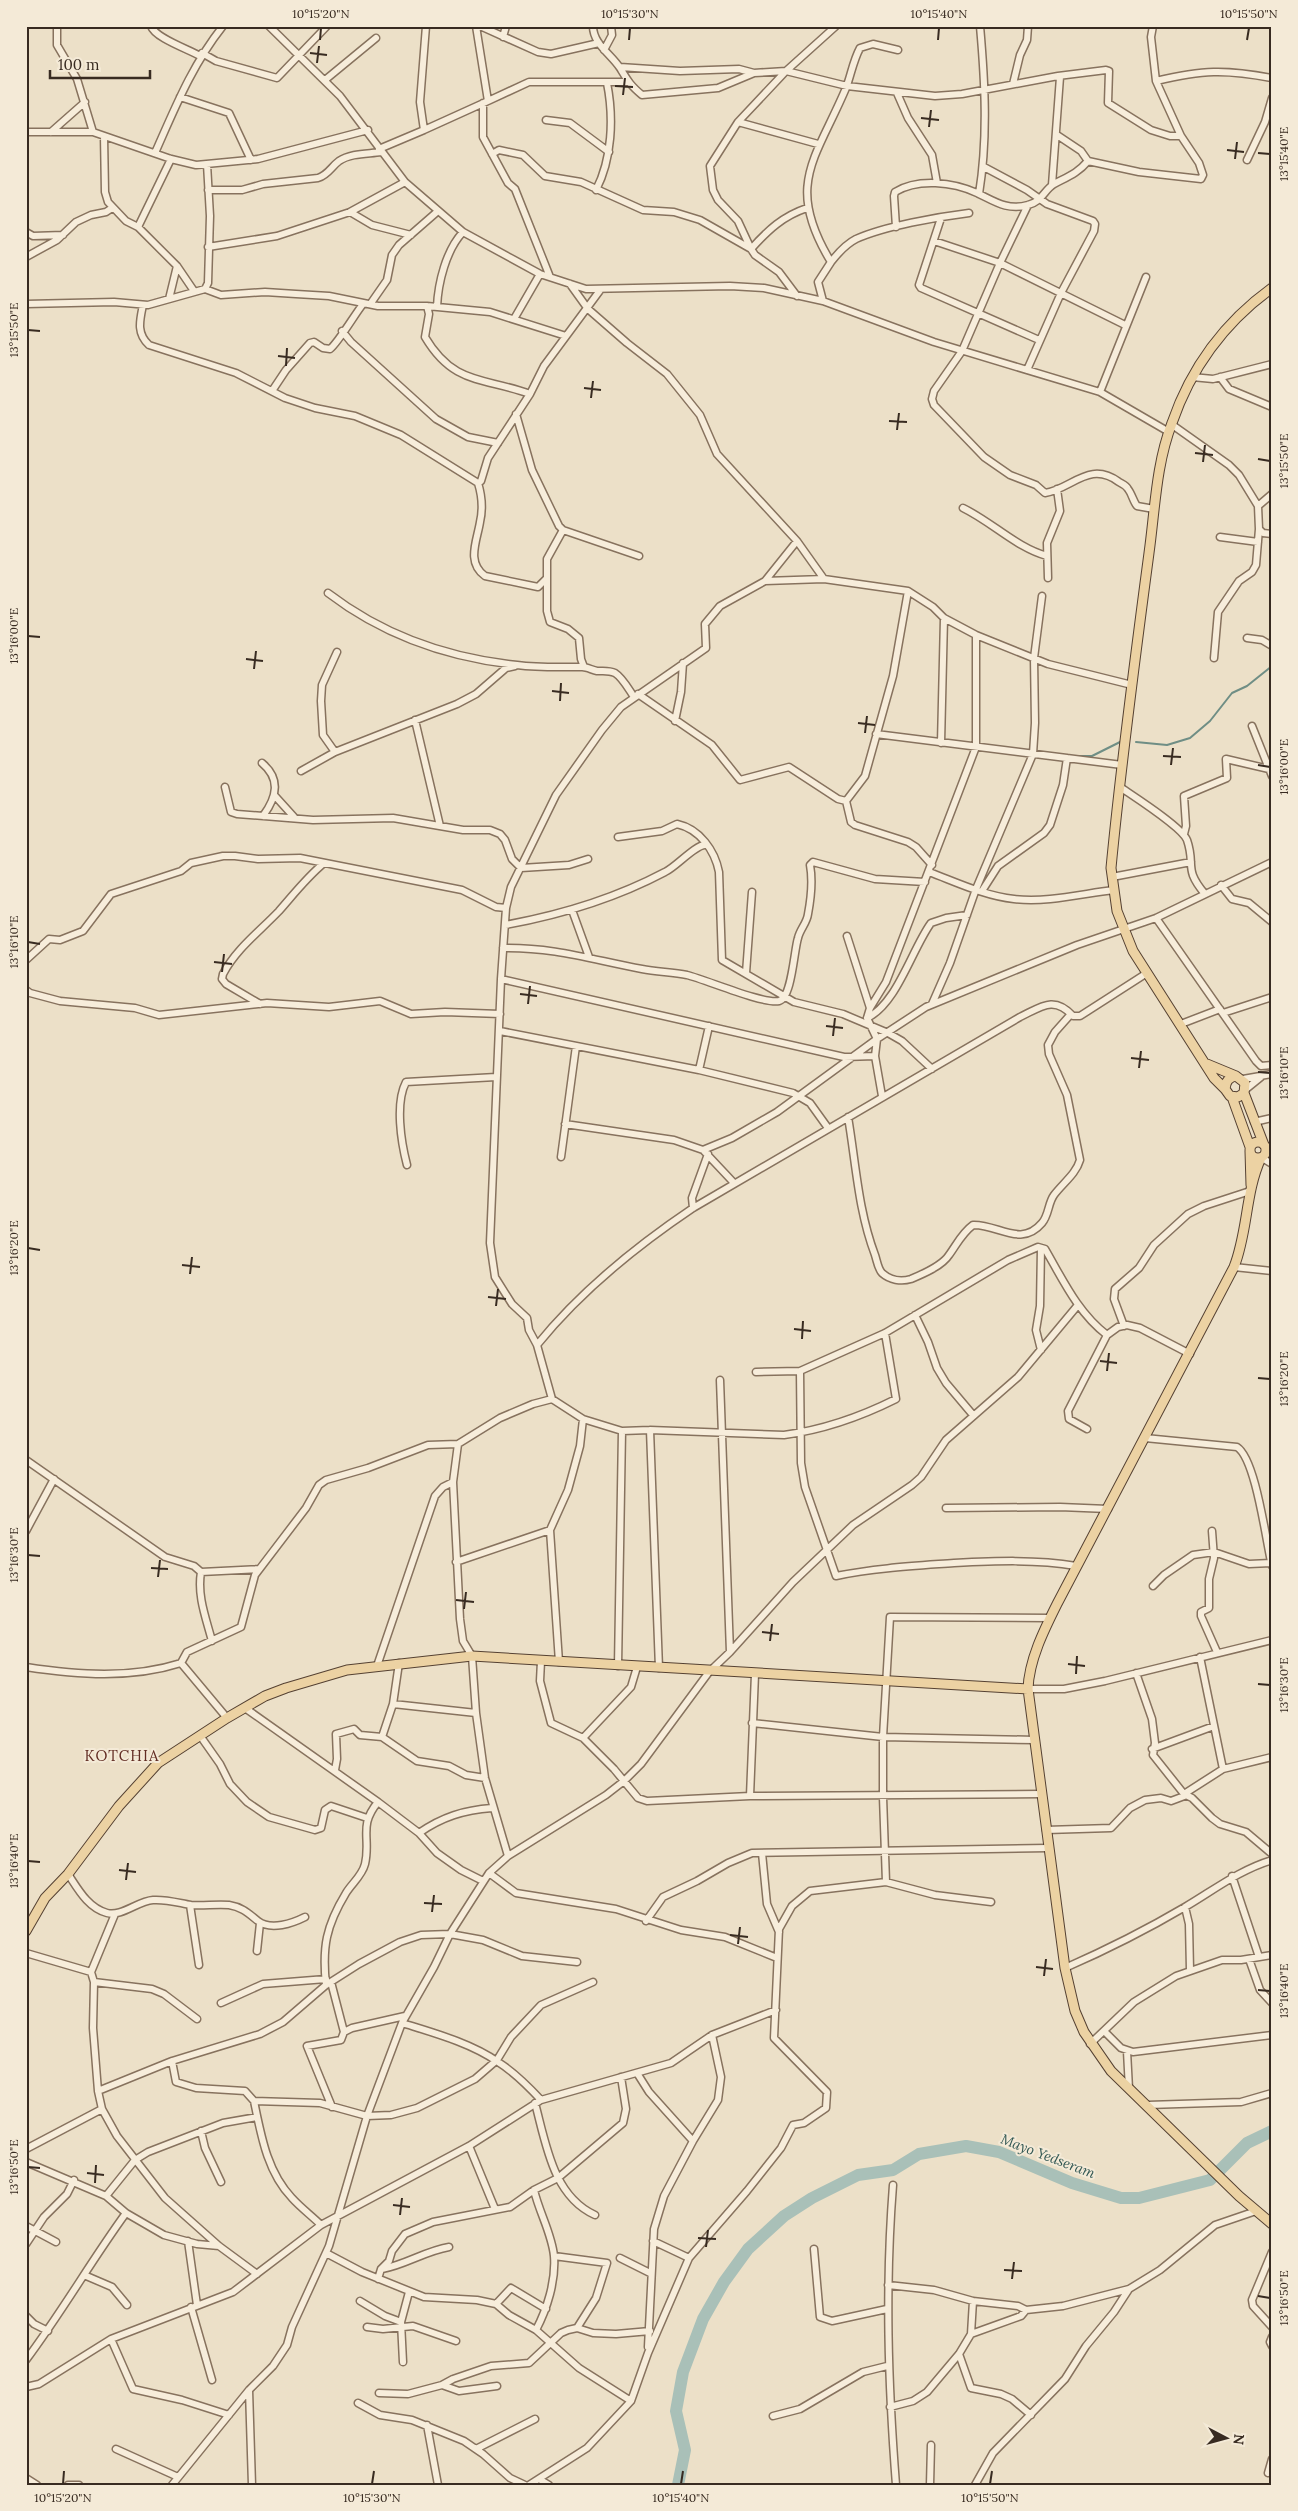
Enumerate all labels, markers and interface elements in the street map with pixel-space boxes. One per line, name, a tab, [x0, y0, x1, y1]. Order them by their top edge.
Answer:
text: 10°15'20"N	[292, 6, 350, 21]
text: 10°15'30"N	[601, 6, 659, 21]
text: 10°15'40"N	[911, 6, 967, 21]
text: 10°15'50"N	[1220, 6, 1278, 21]
scale bar	[50, 48, 150, 80]
text: 100 m	[58, 55, 99, 74]
text: 13°15'40"E	[1276, 127, 1291, 181]
text: 13°15'50"E	[6, 303, 21, 357]
text: 13°15'50"E	[1276, 434, 1291, 488]
text: 13°16'00"E	[6, 608, 21, 664]
text: 13°16'00"E	[1276, 739, 1291, 795]
text: 13°16'10"E	[6, 915, 21, 969]
text: 13°16'10"E	[1276, 1046, 1291, 1100]
text: 13°16'20"E	[6, 1220, 21, 1276]
text: 13°16'20"E	[1276, 1351, 1291, 1407]
text: 13°16'30"E	[6, 1527, 21, 1583]
text: 13°16'30"E	[1276, 1657, 1291, 1713]
district label: KOTCHIA	[85, 1746, 159, 1765]
text: 13°16'40"E	[6, 1834, 21, 1888]
text: 13°16'40"E	[1276, 1964, 1291, 2018]
water label: Mayo Yedseram	[998, 2130, 1098, 2182]
text: 13°16'50"E	[6, 2139, 21, 2195]
text: 13°16'50"E	[1276, 2270, 1291, 2326]
north arrow	[1200, 2414, 1250, 2464]
text: N	[1229, 2433, 1248, 2446]
text: 10°15'20"N	[34, 2490, 92, 2505]
text: 10°15'30"N	[343, 2490, 401, 2505]
text: 10°15'40"N	[653, 2490, 709, 2505]
text: 10°15'50"N	[961, 2490, 1019, 2505]

